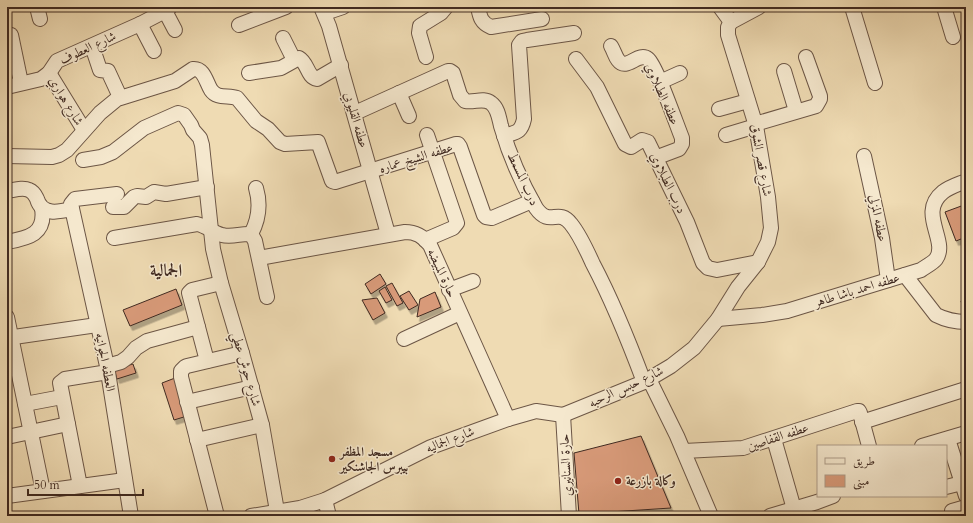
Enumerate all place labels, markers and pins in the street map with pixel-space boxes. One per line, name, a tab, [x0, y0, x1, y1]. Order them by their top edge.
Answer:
place label: مسجد المظفر بيبرس الجاشنكير	[338, 443, 408, 476]
marker: مسجد المظفر بيبرس الجاشنكير	[327, 454, 337, 464]
place label: وكالة بازرعة	[626, 472, 676, 490]
marker: وكالة بازرعة	[613, 476, 623, 486]

